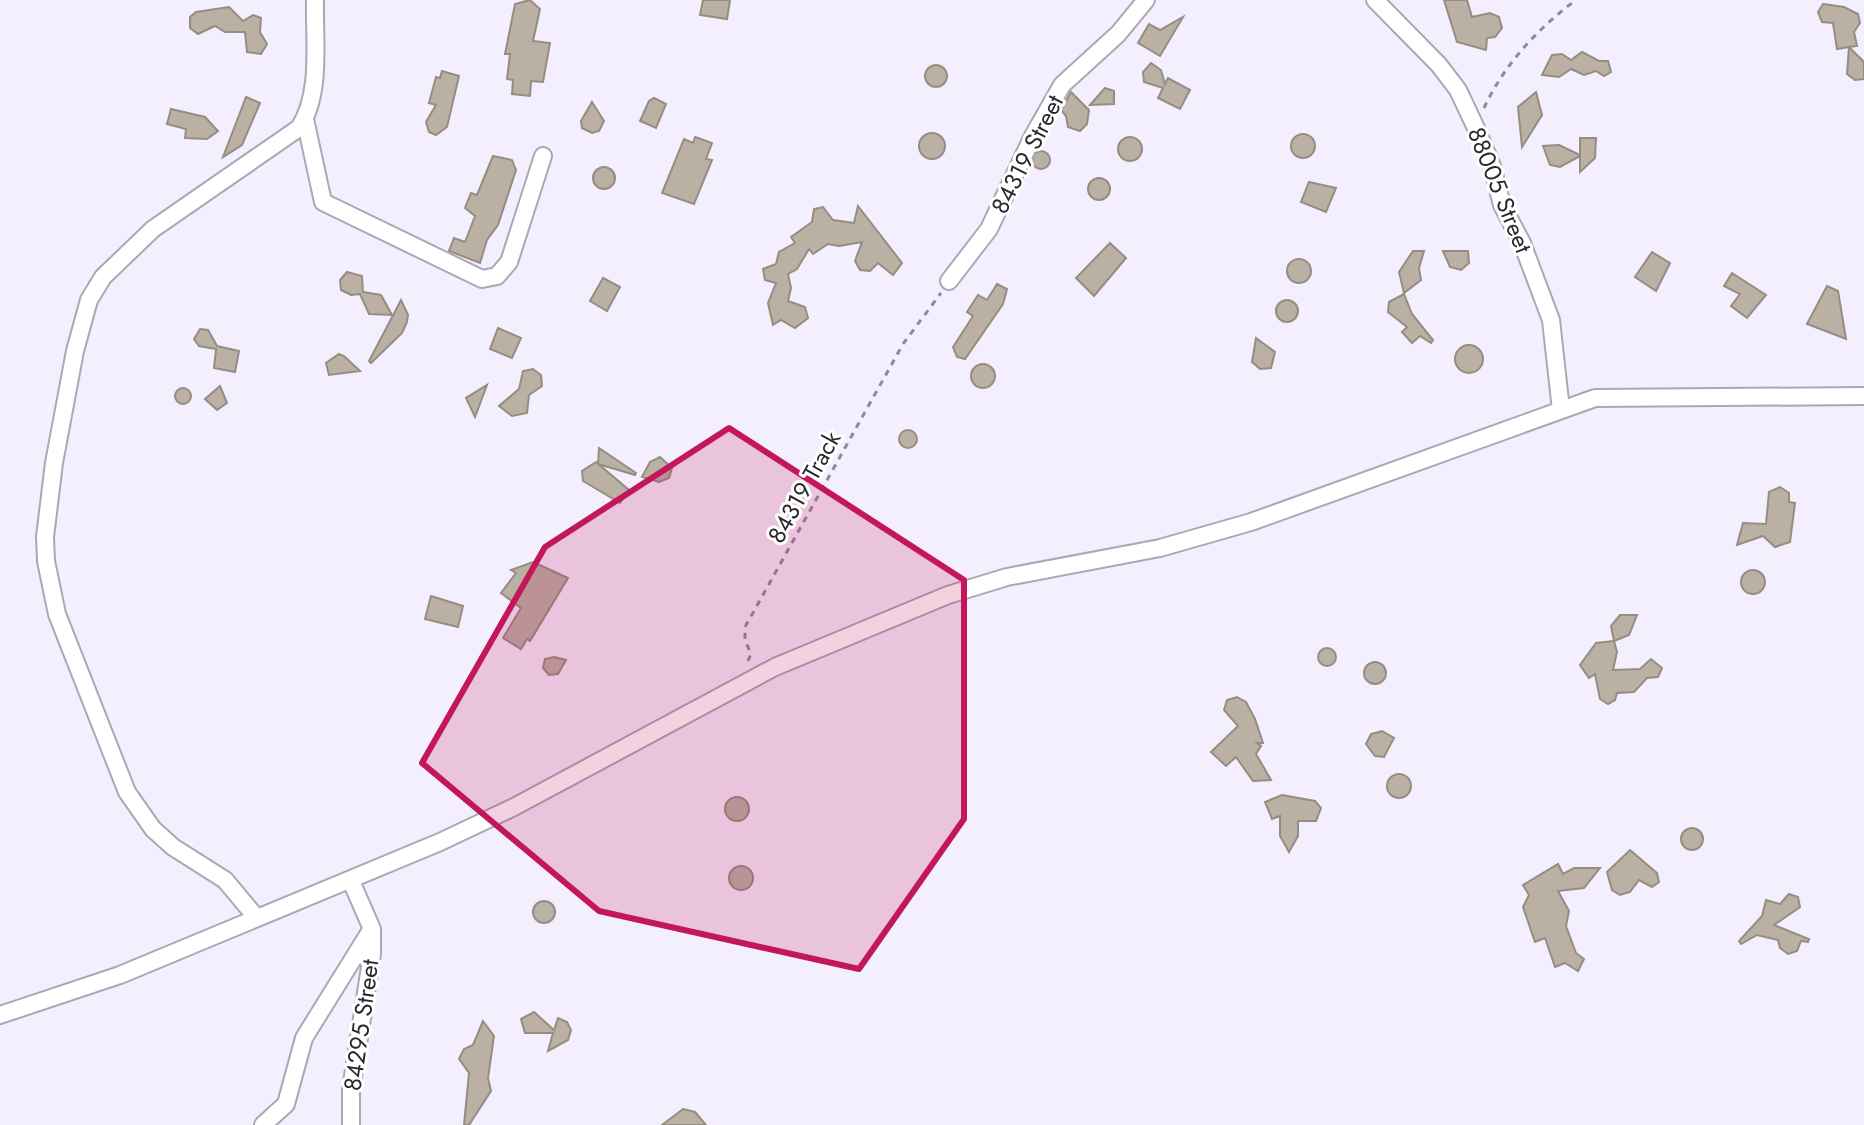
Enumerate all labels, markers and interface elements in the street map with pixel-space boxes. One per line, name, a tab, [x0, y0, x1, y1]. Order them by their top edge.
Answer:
street label: 84319 Street	[982, 88, 1072, 220]
street label: 88005 Street	[1459, 122, 1541, 258]
street label: 84319 Track	[759, 424, 849, 549]
street label: 84295 Street	[334, 957, 388, 1093]

